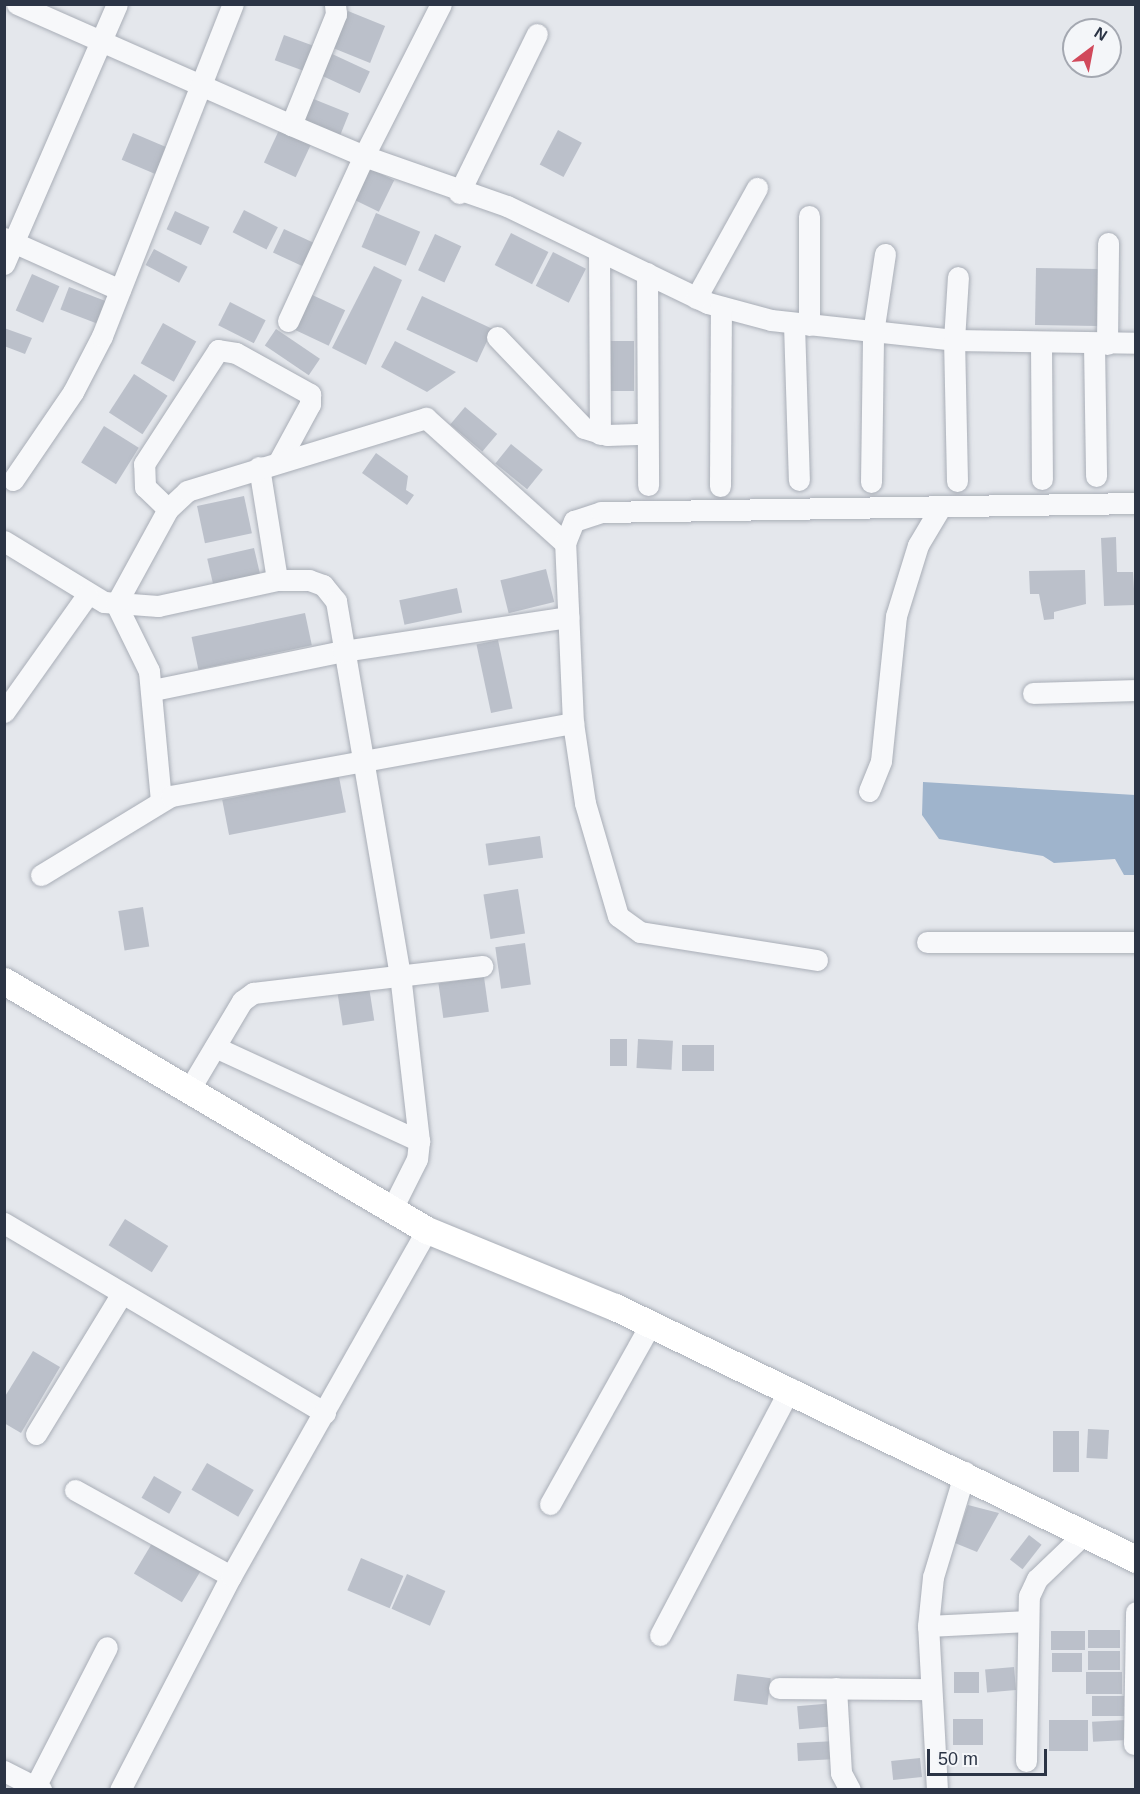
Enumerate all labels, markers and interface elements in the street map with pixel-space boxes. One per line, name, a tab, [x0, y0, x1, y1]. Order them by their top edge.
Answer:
north arrow	[1062, 18, 1122, 78]
text: N	[1091, 24, 1110, 44]
scale bar	[930, 1737, 1050, 1775]
text: 50 m	[938, 1749, 978, 1769]

